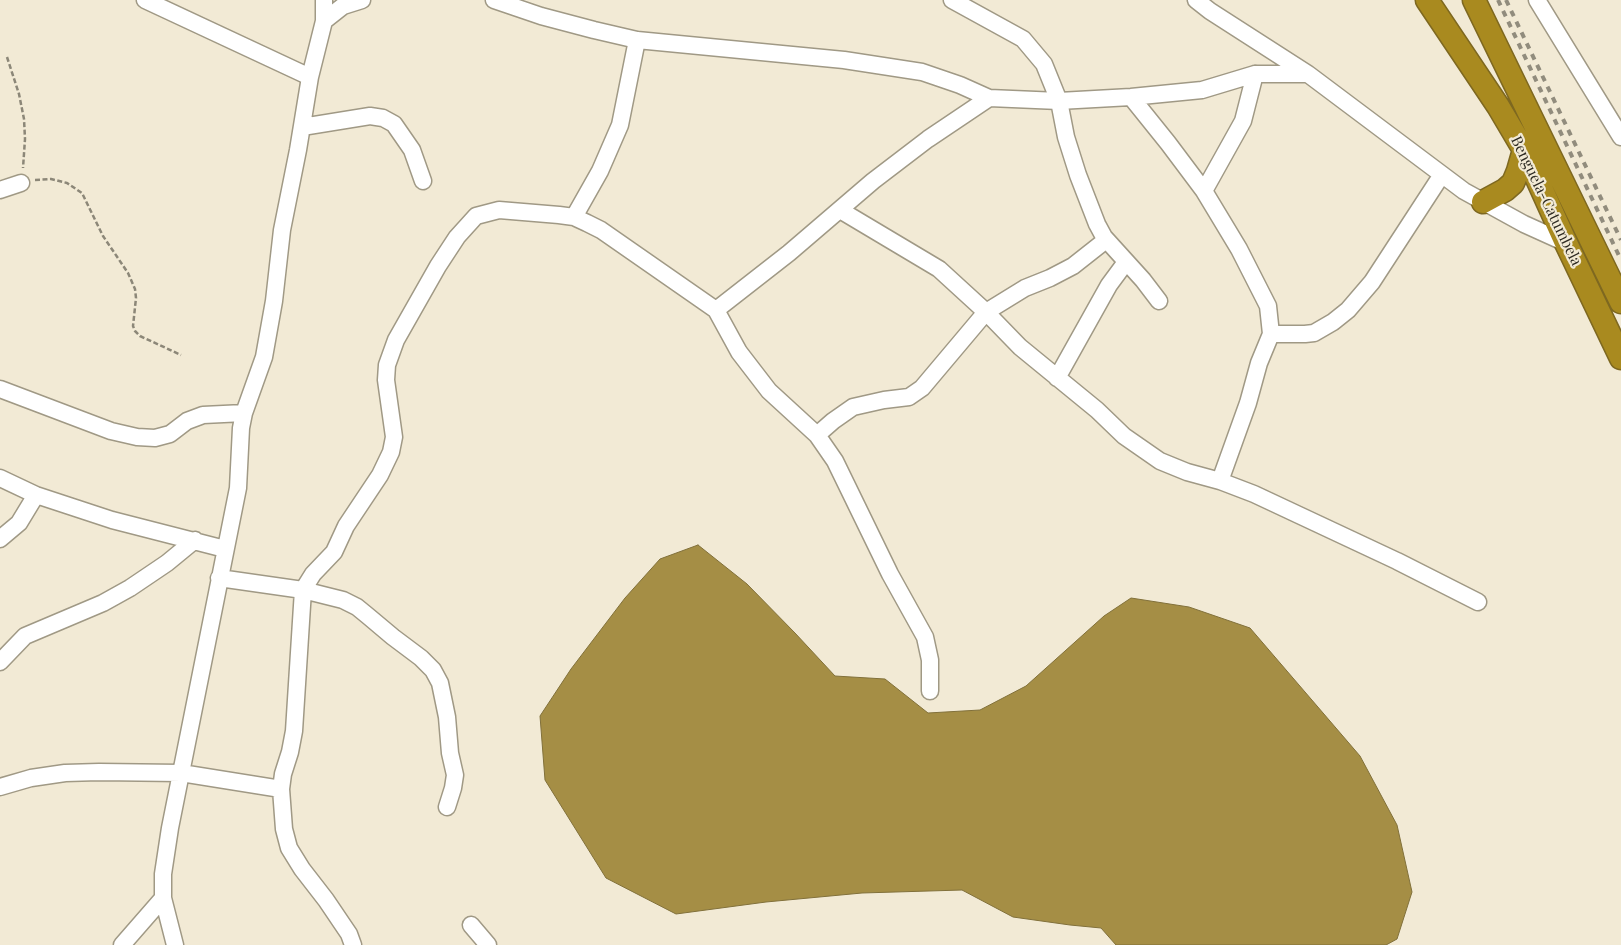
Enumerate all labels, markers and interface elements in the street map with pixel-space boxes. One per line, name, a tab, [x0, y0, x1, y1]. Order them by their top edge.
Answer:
street label: Benguela-Catumbela	[1507, 133, 1585, 269]

